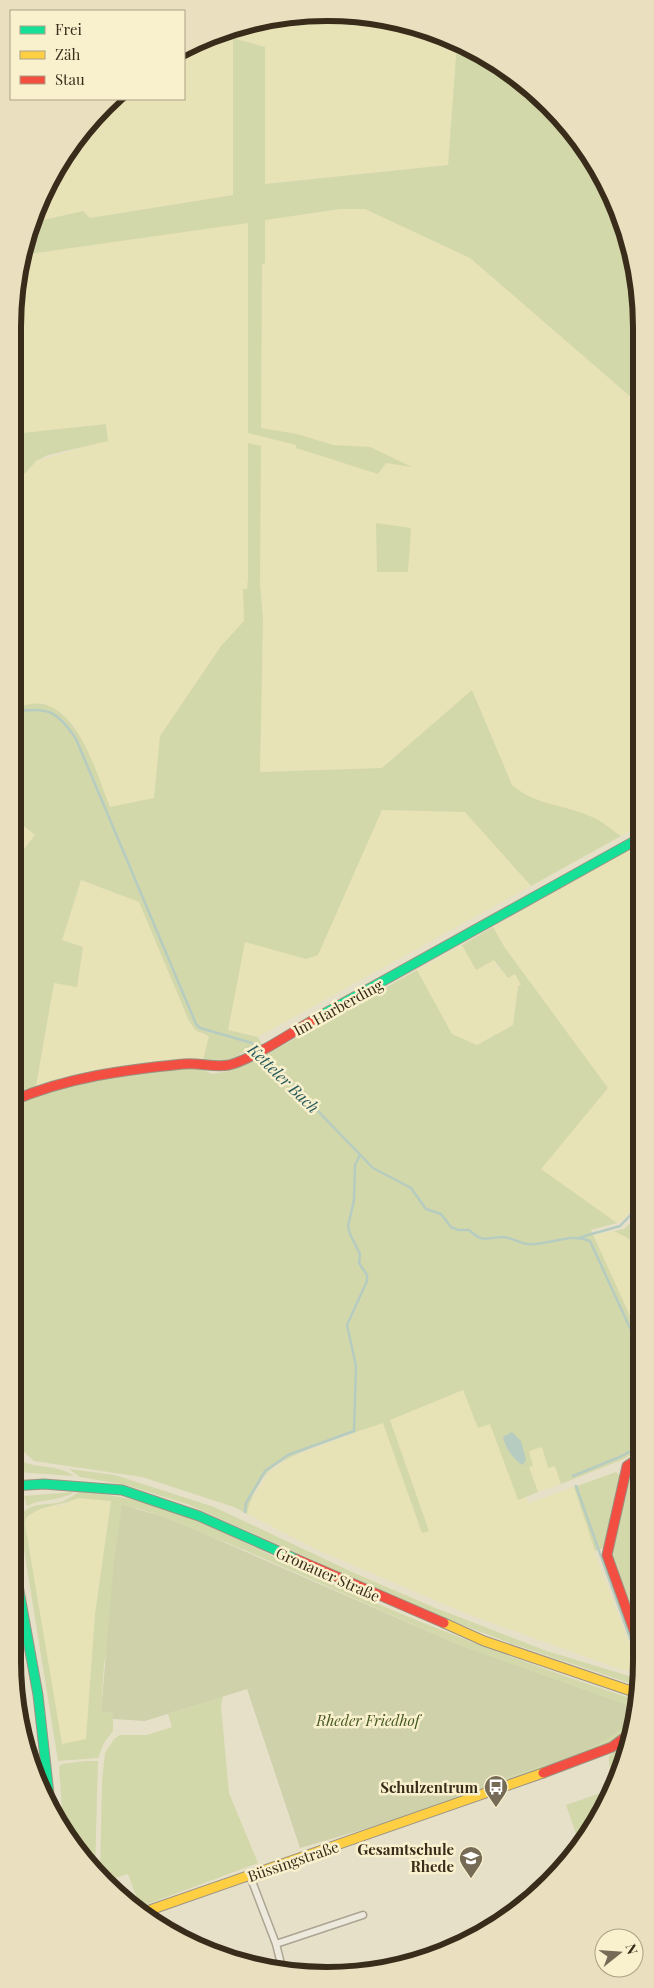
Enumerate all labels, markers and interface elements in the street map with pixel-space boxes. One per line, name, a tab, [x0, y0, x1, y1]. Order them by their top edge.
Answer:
legend	[10, 10, 185, 100]
text: Frei	[55, 19, 83, 39]
text: Zäh	[55, 44, 80, 64]
text: Stau	[55, 69, 85, 89]
street label: Im Harberding	[290, 974, 386, 1040]
water label: Ketteler Bach	[243, 1038, 324, 1117]
street label: Gronauer Straße	[273, 1542, 383, 1606]
park label: Rheder Friedhof	[315, 1710, 423, 1730]
bus stop icon: Schulzentrum	[483, 1774, 509, 1808]
place label: Schulzentrum	[380, 1777, 478, 1797]
street label: Büssingstraße	[245, 1836, 341, 1886]
place label: Gesamtschule Rhede	[357, 1839, 454, 1876]
school or university icon: Gesamtschule Rhede	[458, 1845, 484, 1879]
north arrow	[594, 1928, 644, 1978]
text: N	[621, 1941, 642, 1957]

